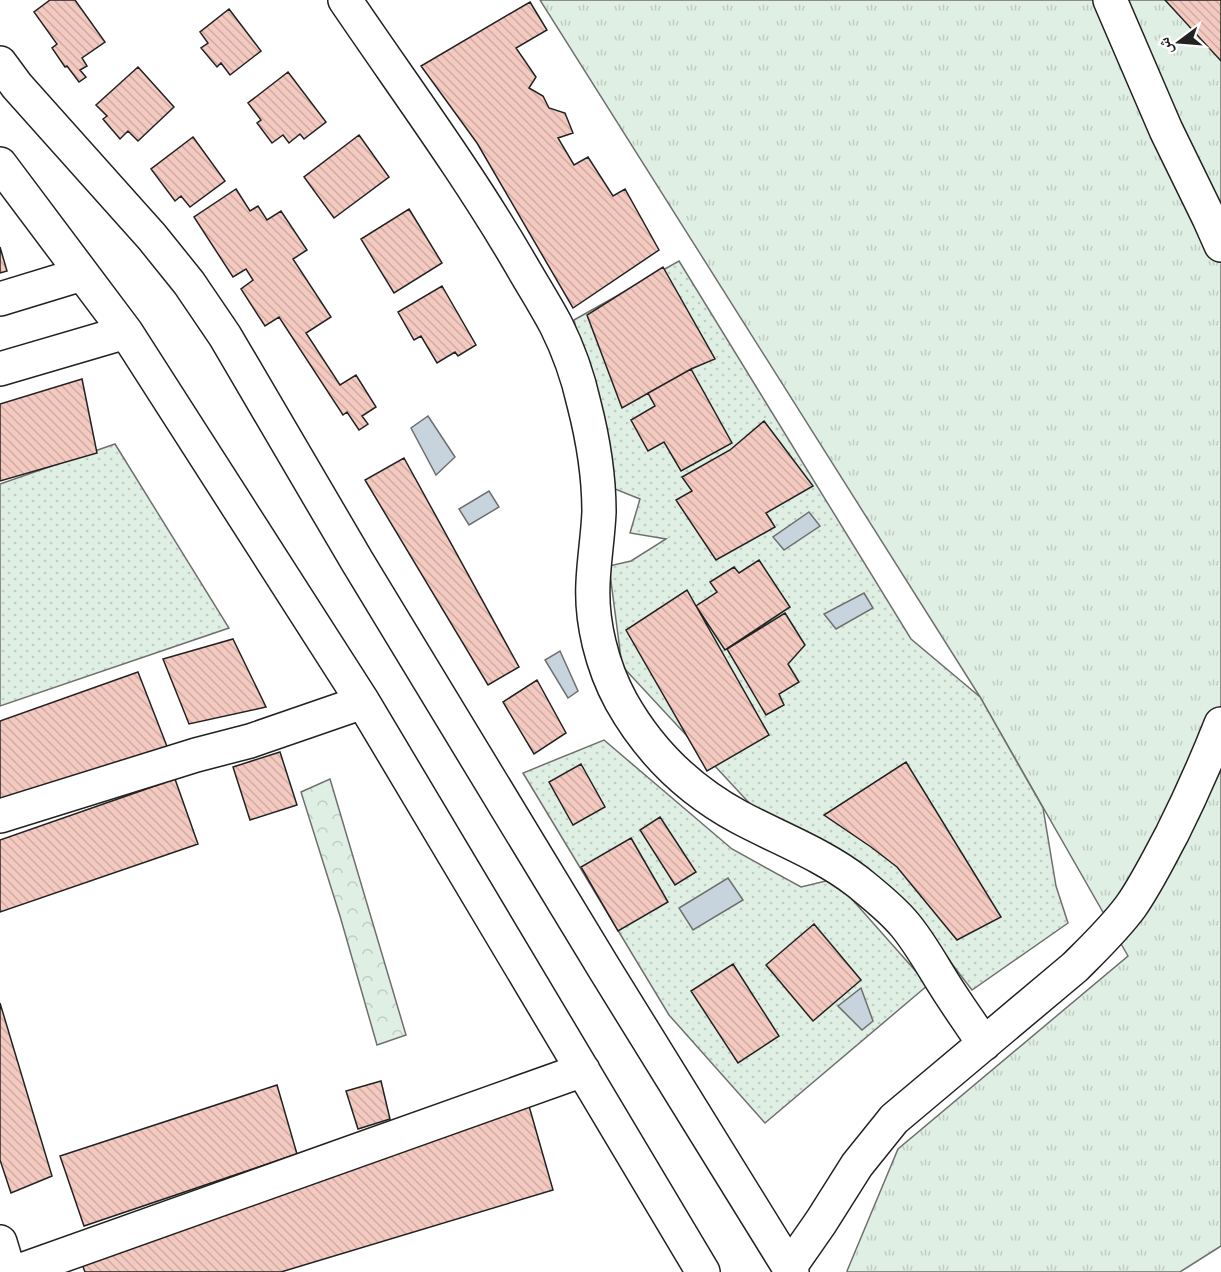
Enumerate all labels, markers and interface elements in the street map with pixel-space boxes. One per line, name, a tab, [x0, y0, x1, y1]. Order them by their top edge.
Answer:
north arrow	[1149, 12, 1209, 72]
text: ش	[1154, 35, 1177, 57]

